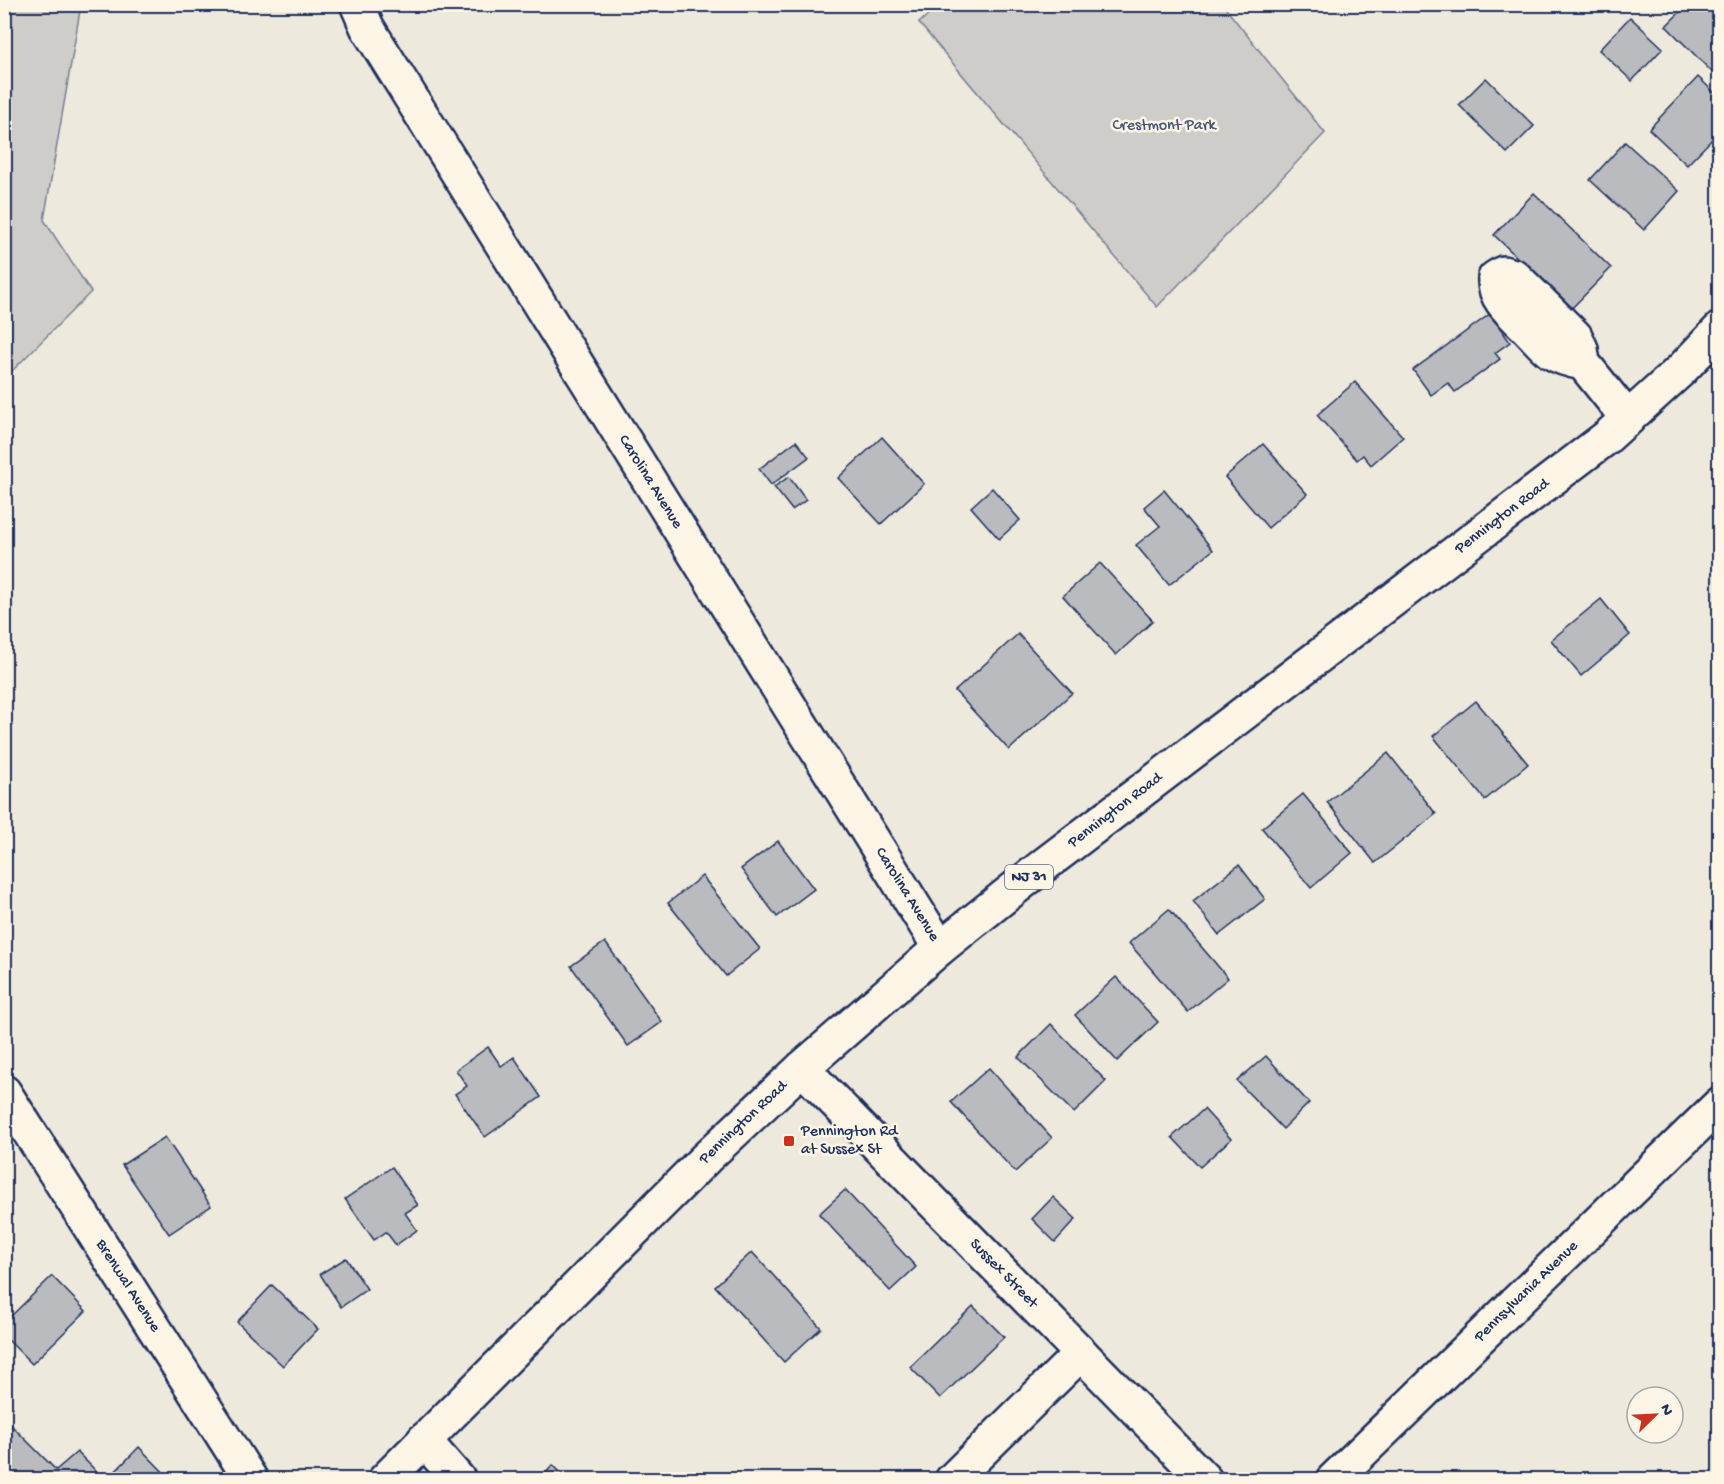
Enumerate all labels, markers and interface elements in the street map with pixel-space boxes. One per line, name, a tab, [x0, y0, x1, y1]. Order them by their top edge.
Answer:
park label: Crestmont Park	[1112, 117, 1217, 136]
street label: Carolina Avenue	[614, 432, 687, 533]
street label: Pennington Road	[1451, 474, 1555, 559]
street label: Pennington Road	[1064, 768, 1168, 853]
street label: Carolina Avenue	[871, 844, 944, 946]
road number: NJ 31	[1005, 865, 1053, 889]
street label: Pennington Road	[695, 1076, 793, 1169]
place label: Pennington Rd at Sussex St	[800, 1123, 899, 1160]
marker: Pennington Rd at Sussex St	[782, 1134, 796, 1148]
street label: Brenwal Avenue	[90, 1235, 165, 1337]
street label: Sussex Street	[965, 1235, 1043, 1314]
street label: Pennsylvania Avenue	[1470, 1237, 1583, 1347]
north arrow	[1625, 1385, 1685, 1445]
text: N	[1655, 1402, 1677, 1419]

